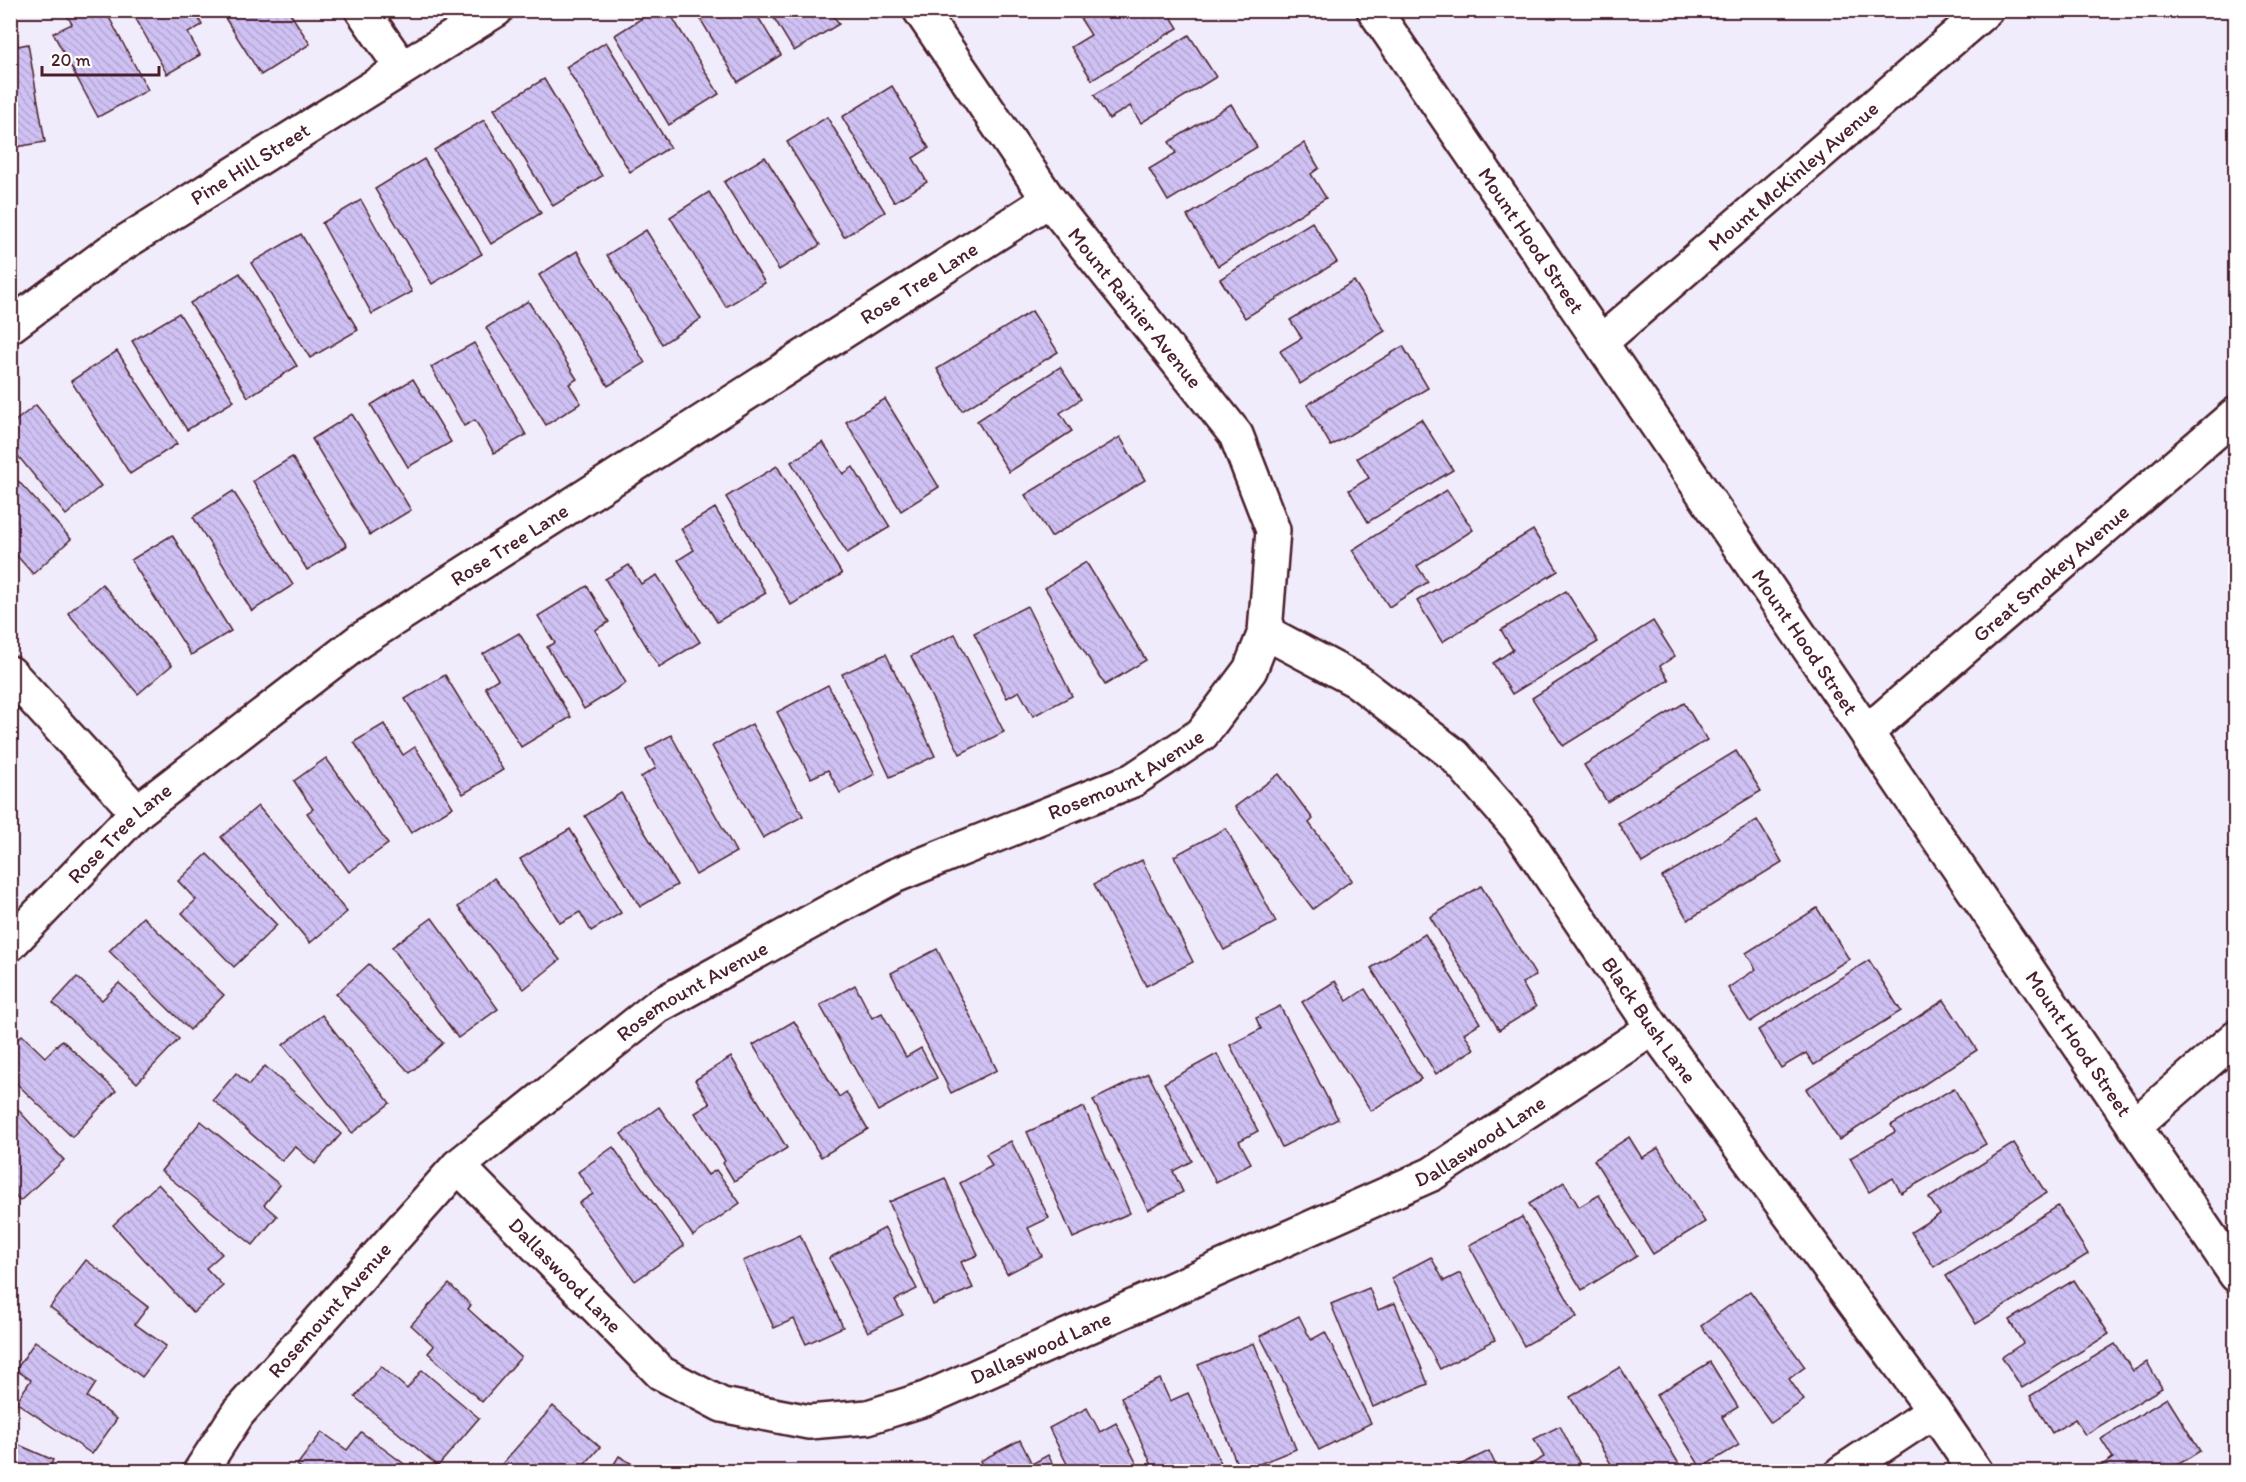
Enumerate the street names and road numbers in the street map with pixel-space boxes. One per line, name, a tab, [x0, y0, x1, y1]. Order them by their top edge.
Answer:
street label: Mount McKinley Avenue	[1703, 95, 1883, 256]
street label: Pine Hill Street	[186, 117, 314, 210]
street label: Mount Hood Street	[1473, 163, 1590, 318]
street label: Mount Rainier Avenue	[1063, 222, 1208, 393]
street label: Rose Tree Lane	[855, 236, 982, 330]
street label: Rose Tree Lane	[446, 498, 573, 591]
street label: Great Smokey Avenue	[1968, 499, 2134, 647]
street label: Mount Hood Street	[1747, 564, 1864, 720]
street label: Rosemount Avenue	[1044, 723, 1208, 825]
street label: Rose Tree Lane	[62, 777, 176, 889]
street label: Rosemount Avenue	[611, 935, 772, 1046]
street label: Black Bush Lane	[1597, 952, 1702, 1088]
street label: Mount Hood Street	[2020, 966, 2137, 1121]
street label: Dallaswood Lane	[1410, 1090, 1550, 1192]
street label: Dallaswood Lane	[504, 1212, 627, 1338]
street label: Rosemount Avenue	[262, 1237, 396, 1383]
street label: Dallaswood Lane	[966, 1305, 1115, 1389]

